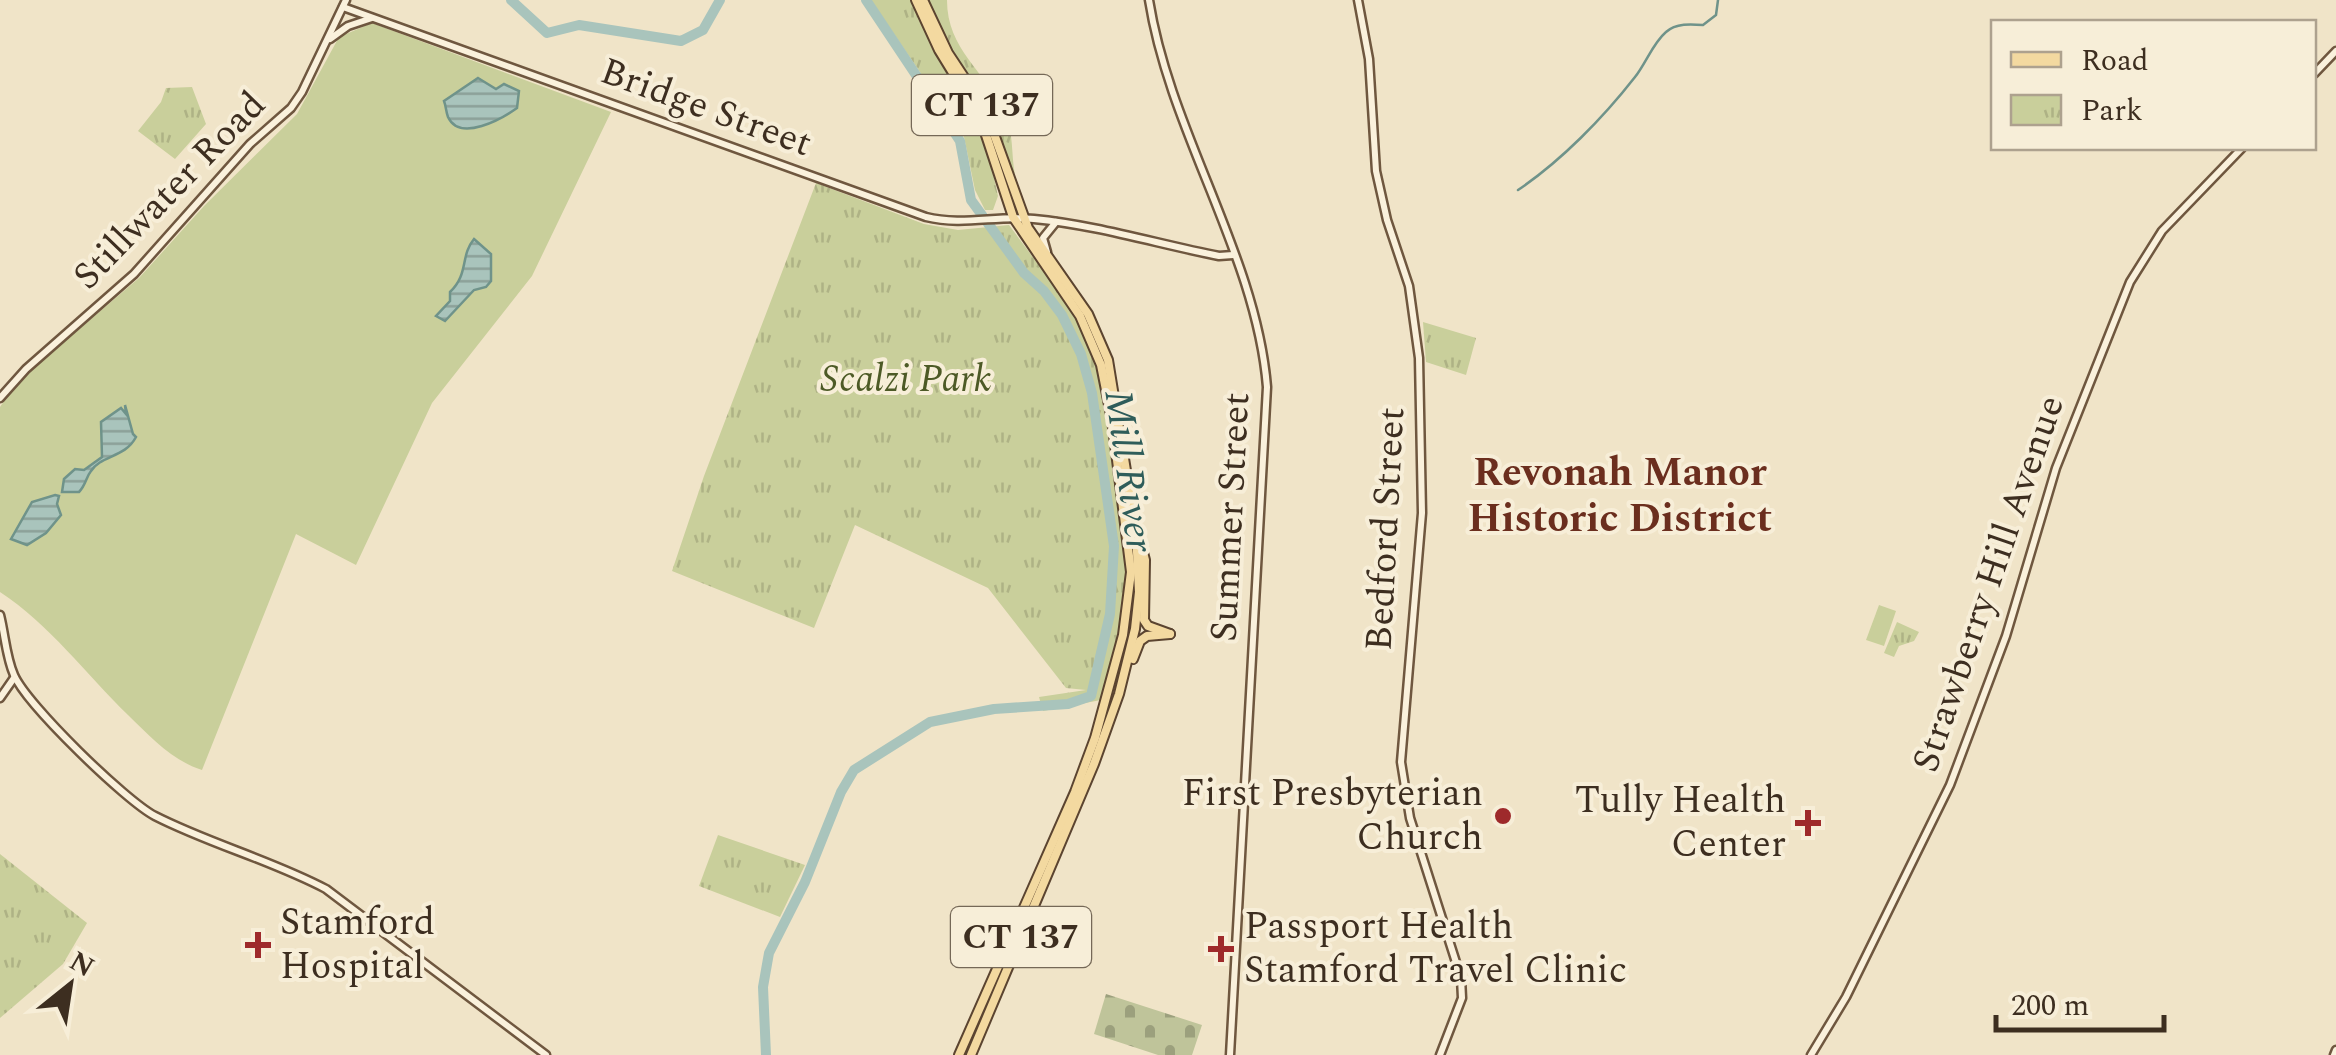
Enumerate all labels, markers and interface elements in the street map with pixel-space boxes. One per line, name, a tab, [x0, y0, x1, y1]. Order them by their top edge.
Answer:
legend	[1991, 20, 2316, 150]
text: Road	[2081, 38, 2149, 84]
street label: Bridge Street	[592, 43, 820, 173]
road number: CT 137	[912, 75, 1052, 135]
street label: Stillwater Road	[60, 78, 280, 304]
text: Park	[2081, 88, 2143, 134]
park label: Scalzi Park	[821, 351, 992, 409]
water label: Mill River	[1086, 386, 1170, 557]
street label: Strawberry Hill Avenue	[1897, 388, 2081, 780]
street label: Summer Street	[1196, 391, 1266, 643]
street label: Bedford Street	[1351, 406, 1421, 652]
district label: Revonah Manor Historic District	[1468, 443, 1772, 550]
place label: First Presbyterian Church	[1182, 765, 1483, 867]
place label: Tully Health Center	[1575, 772, 1786, 874]
marker: First Presbyterian Church	[1492, 805, 1514, 827]
marker: Tully Health Center	[1795, 810, 1821, 836]
place label: Stamford Hospital	[280, 894, 435, 996]
place label: Passport Health Stamford Travel Clinic	[1244, 898, 1627, 1000]
road number: CT 137	[951, 907, 1091, 967]
marker: Stamford Hospital	[245, 932, 271, 958]
north arrow	[20, 935, 120, 1035]
marker: Passport Health Stamford Travel Clinic	[1208, 936, 1234, 962]
text: N	[61, 940, 102, 989]
scale bar	[1996, 970, 2164, 1032]
text: 200 m	[2011, 983, 2089, 1029]

